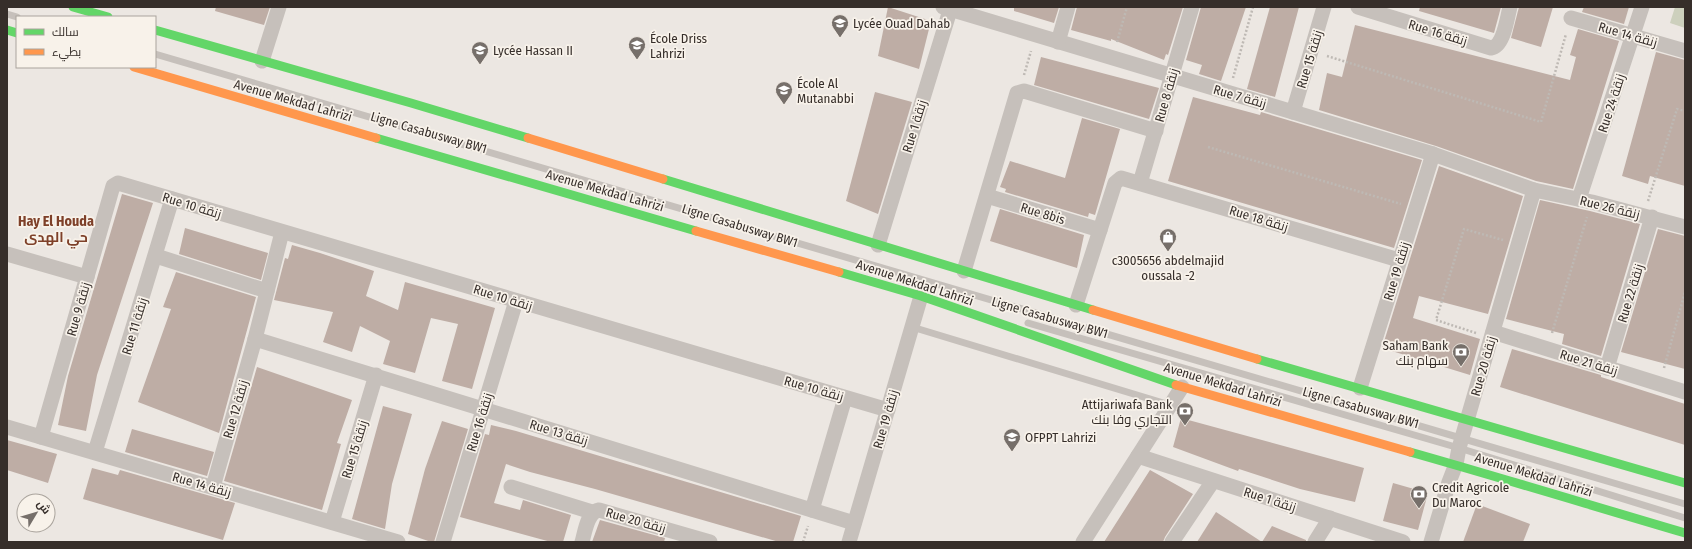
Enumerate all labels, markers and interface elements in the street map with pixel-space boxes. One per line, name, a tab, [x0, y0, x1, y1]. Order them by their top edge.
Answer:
school or university icon: Lycée Ouad Dahab	[830, 13, 850, 38]
legend	[16, 16, 156, 68]
place label: Lycée Ouad Dahab	[853, 16, 950, 31]
street label: Rue 16 زنقة	[1407, 16, 1469, 49]
street label: Rue 14 زنقة	[1597, 19, 1659, 50]
text: سالك	[52, 25, 79, 39]
street label: Rue 15 زنقة	[1294, 28, 1325, 90]
place label: École Driss Lahrizi	[650, 31, 708, 61]
school or university icon: École Driss Lahrizi	[627, 35, 647, 60]
school or university icon: Lycée Hassan II	[470, 40, 490, 65]
place label: Lycée Hassan II	[493, 43, 573, 58]
text: بطيء	[52, 45, 81, 62]
street label: Rue 8 زنقة	[1152, 66, 1181, 124]
street label: Rue 24 زنقة	[1595, 72, 1628, 134]
street label: Avenue Mekdad Lahrizi	[232, 76, 354, 125]
place label: École Al Mutanabbi	[797, 76, 854, 106]
school or university icon: École Al Mutanabbi	[774, 80, 794, 105]
street label: Rue 7 زنقة	[1212, 82, 1268, 111]
street label: Rue 1 زنقة	[899, 98, 930, 154]
street label: Ligne Casabusway BW1	[369, 109, 489, 156]
street label: Avenue Mekdad Lahrizi	[544, 166, 666, 215]
street label: Rue 10 زنقة	[161, 189, 223, 222]
street label: Rue 26 زنقة	[1578, 193, 1641, 222]
street label: Rue 8bis	[1019, 200, 1067, 227]
street label: Ligne Casabusway BW1	[680, 201, 800, 250]
street label: Rue 18 زنقة	[1228, 202, 1290, 235]
district label: Hay El Houda حي الهدى	[18, 213, 94, 249]
shop icon: c3005656 abdelmajid oussala -2	[1158, 227, 1178, 252]
street label: Rue 19 زنقة	[1380, 240, 1412, 302]
place label: c3005656 abdelmajid oussala -2	[1112, 253, 1224, 283]
street label: Avenue Mekdad Lahrizi	[854, 256, 975, 308]
street label: Rue 22 زنقة	[1614, 262, 1647, 324]
street label: Rue 9 زنقة	[64, 280, 93, 338]
street label: Rue 10 زنقة	[472, 281, 534, 314]
street label: Ligne Casabusway BW1	[990, 294, 1110, 341]
street label: Rue 11 زنقة	[119, 296, 150, 357]
street label: Rue 20 زنقة	[1468, 334, 1499, 398]
place label: Saham Bank سهام بنك	[1383, 338, 1449, 370]
bank icon: Saham Bank سهام بنك	[1451, 342, 1471, 367]
street label: Rue 21 زنقة	[1558, 347, 1620, 378]
street label: Avenue Mekdad Lahrizi	[1162, 359, 1283, 410]
street label: Rue 10 زنقة	[782, 373, 845, 404]
street label: Rue 12 زنقة	[220, 378, 251, 440]
street label: Ligne Casabusway BW1	[1301, 384, 1421, 431]
street label: Rue 19 زنقة	[870, 388, 901, 450]
street label: Rue 16 زنقة	[463, 391, 496, 453]
place label: Attijariwafa Bank التجاري وفا بنك	[1082, 397, 1173, 430]
bank icon: Attijariwafa Bank التجاري وفا بنك	[1175, 401, 1195, 426]
street label: Rue 13 زنقة	[528, 417, 590, 448]
street label: Rue 15 زنقة	[339, 418, 370, 480]
school or university icon: OFPPT Lahrizi	[1002, 427, 1022, 452]
place label: OFPPT Lahrizi	[1025, 430, 1096, 445]
street label: Avenue Mekdad Lahrizi	[1473, 449, 1594, 500]
street label: Rue 14 زنقة	[171, 469, 233, 500]
place label: Credit Agricole Du Maroc	[1432, 480, 1509, 510]
street label: Rue 1 زنقة	[1242, 484, 1298, 515]
bank icon: Credit Agricole Du Maroc	[1409, 484, 1429, 509]
north arrow	[16, 493, 56, 533]
text: ش	[34, 498, 53, 517]
street label: Rue 20 زنقة	[604, 505, 668, 536]

